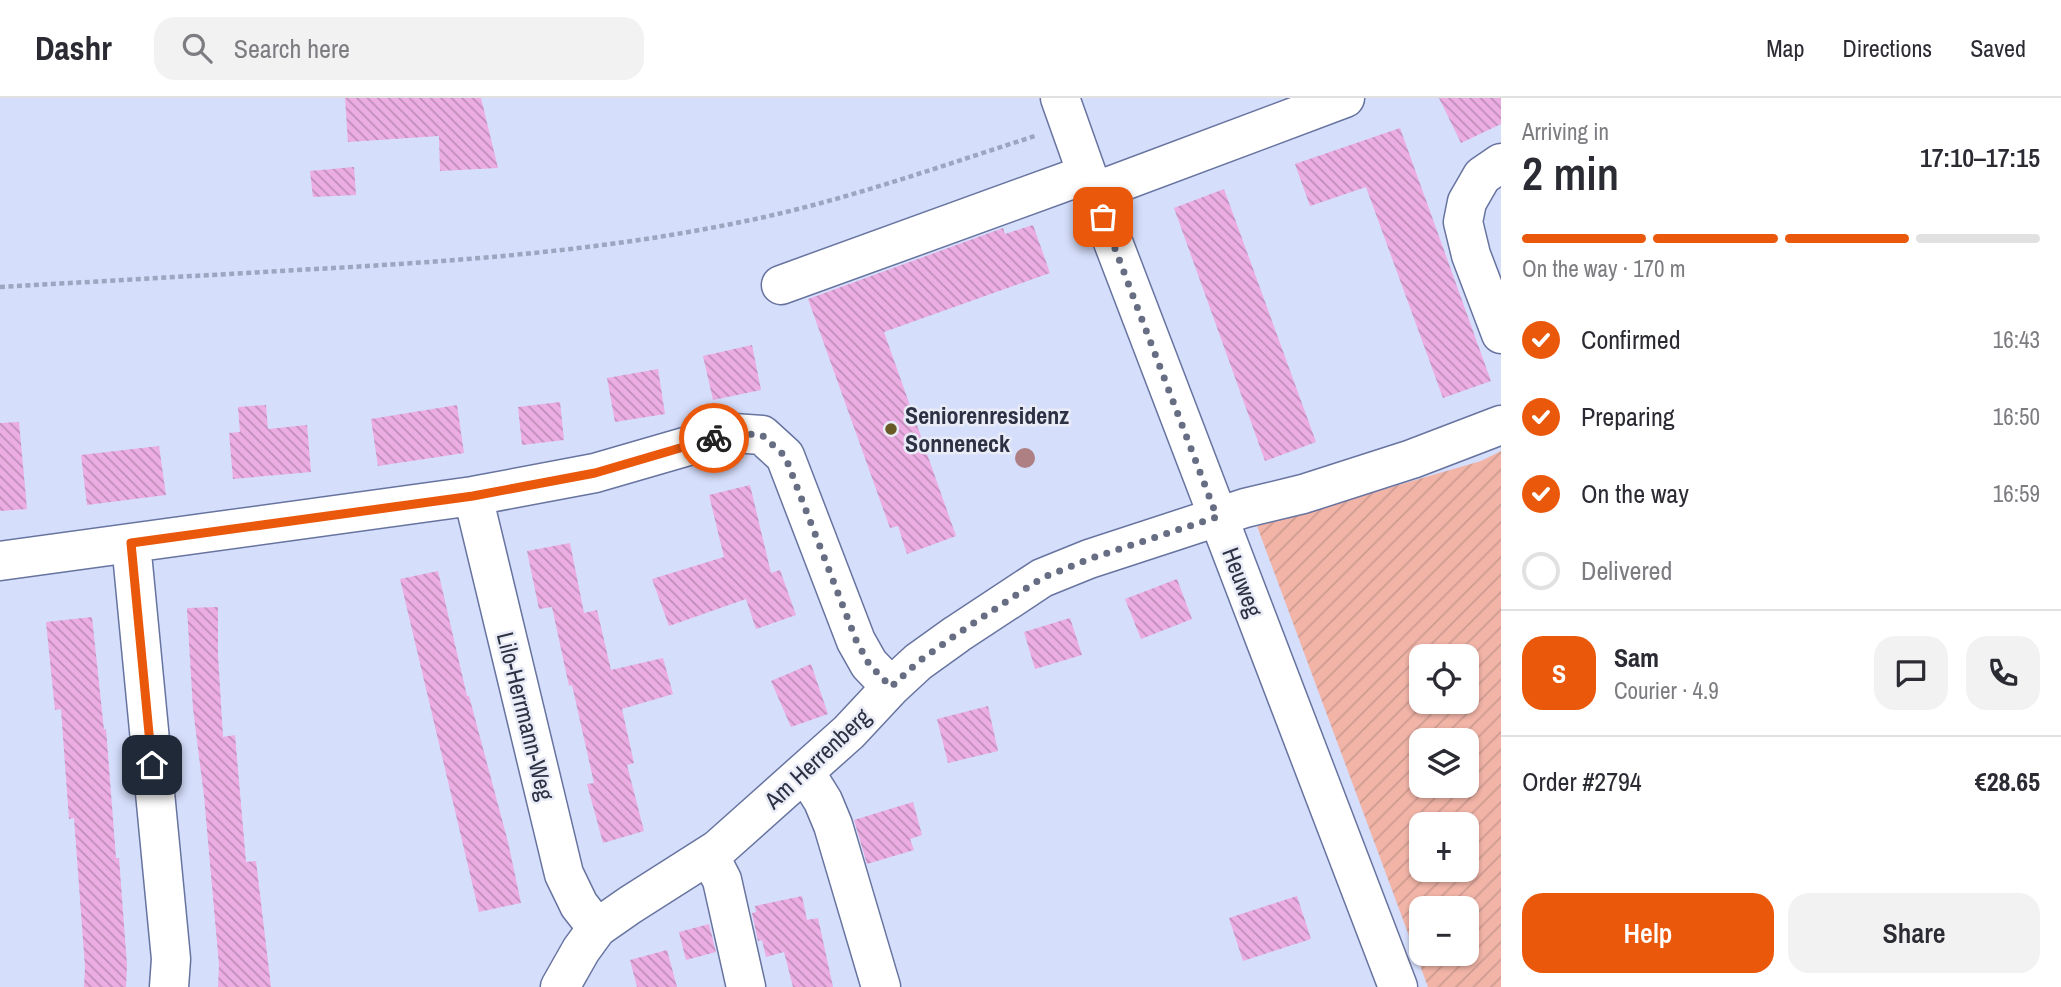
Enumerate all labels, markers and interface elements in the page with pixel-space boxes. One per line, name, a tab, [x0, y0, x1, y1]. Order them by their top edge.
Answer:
search box	[154, 17, 644, 80]
text: Dashr	[35, 26, 112, 70]
icon: search	[178, 29, 216, 67]
text: Search here	[234, 31, 350, 66]
text: Map	[1766, 32, 1804, 64]
text: Directions	[1842, 32, 1932, 64]
text: Saved	[1970, 32, 2026, 64]
text: Arriving in	[1522, 116, 1609, 147]
text: 17:10–17:15	[1920, 140, 2040, 175]
text: 2 min	[1522, 142, 1619, 204]
pin	[1073, 187, 1133, 247]
icon: bag	[1084, 198, 1122, 236]
text: On the way · 170 m	[1522, 253, 1686, 284]
icon: check	[1522, 321, 1560, 359]
text: Confirmed	[1581, 322, 1681, 357]
text: 16:43	[1993, 324, 2040, 355]
icon: check	[1522, 398, 1560, 436]
place label: Seniorenresidenz Sonneneck	[905, 399, 1069, 459]
text: Preparing	[1581, 399, 1675, 434]
text: 16:50	[1993, 401, 2040, 432]
courier	[679, 403, 749, 473]
icon: bike	[695, 419, 733, 457]
marker: Seniorenresidenz Sonneneck	[883, 421, 899, 437]
icon: check	[1522, 475, 1560, 513]
text: On the way	[1581, 476, 1689, 511]
text: 16:59	[1993, 478, 2040, 509]
street label: Heuweg	[1215, 543, 1271, 621]
text: Delivered	[1581, 553, 1672, 588]
street label: Lilo-Herrmann-Weg	[490, 628, 562, 804]
button: chat	[1874, 636, 1948, 710]
button: phone	[1966, 636, 2040, 710]
text: Sam	[1614, 640, 1659, 675]
map controls	[1409, 644, 1479, 966]
button: locate	[1409, 644, 1479, 714]
text: S	[1552, 656, 1566, 691]
text: Courier · 4.9	[1614, 675, 1719, 706]
street label: Am Herrenberg	[756, 700, 877, 816]
button: layers	[1409, 728, 1479, 798]
pin	[122, 735, 182, 795]
icon: home	[133, 746, 171, 784]
text: Order #2794	[1522, 764, 1642, 799]
text: €28.65	[1975, 764, 2040, 799]
button: +	[1409, 812, 1479, 882]
button: Help	[1522, 893, 1774, 973]
button: Share	[1788, 893, 2040, 973]
button: −	[1409, 896, 1479, 966]

